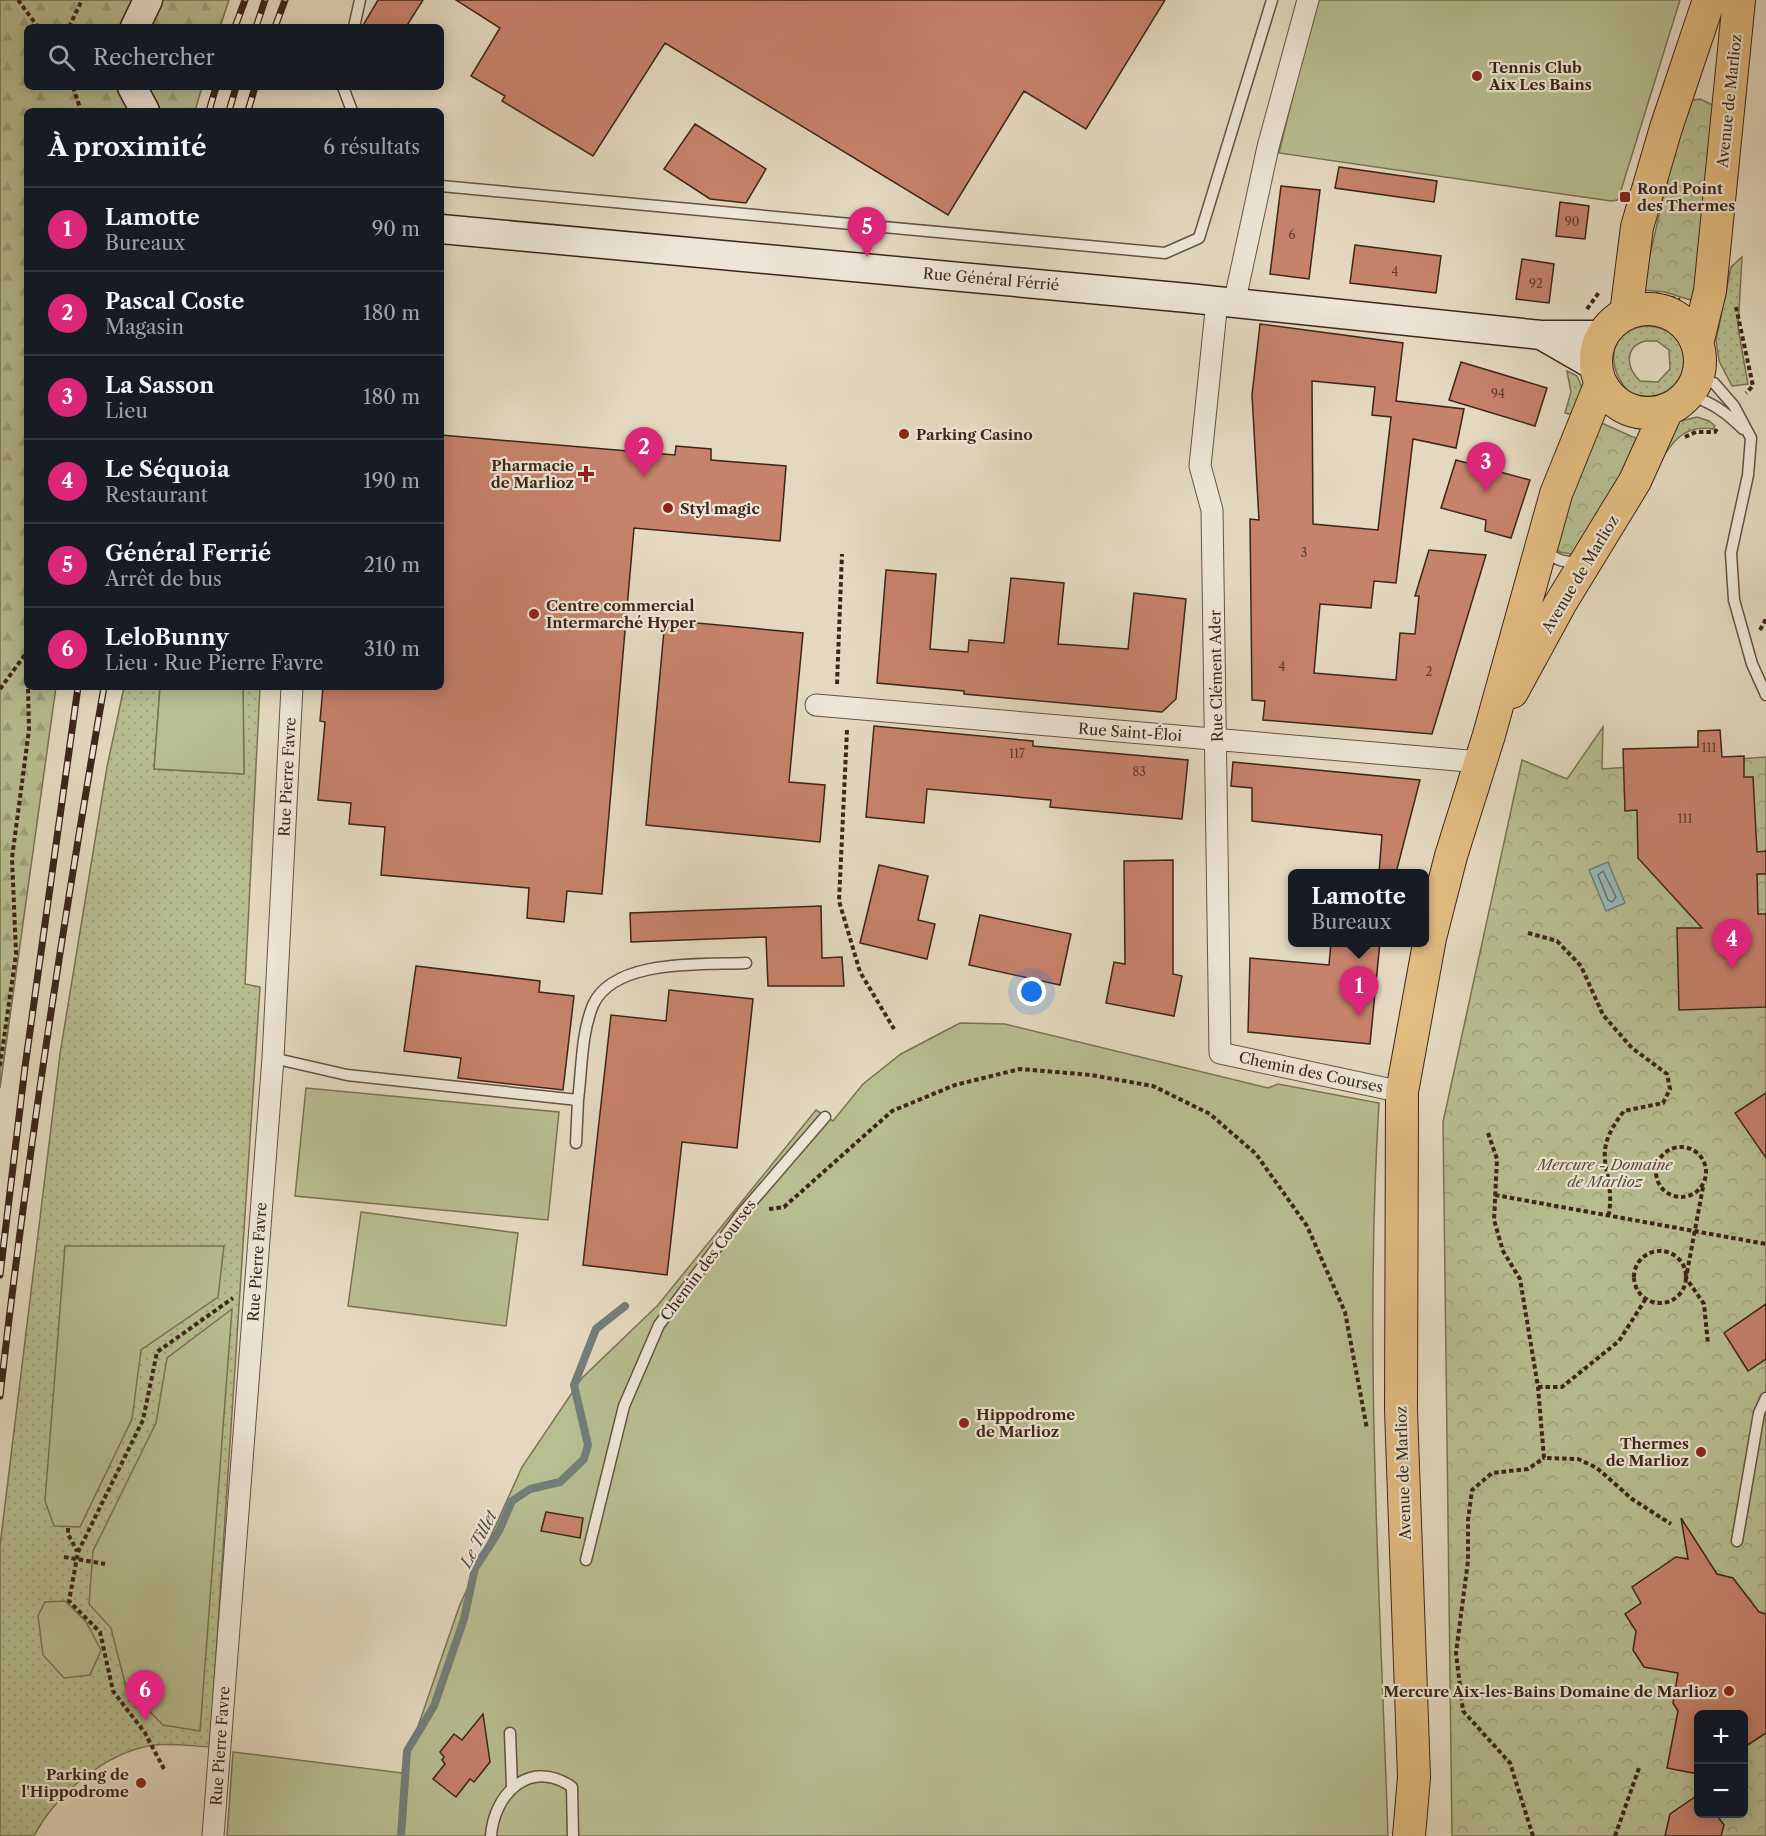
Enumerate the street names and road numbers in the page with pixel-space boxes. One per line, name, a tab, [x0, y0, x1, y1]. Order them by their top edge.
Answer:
street label: Avenue de Marlioz	[1712, 33, 1745, 170]
street label: Rue Général Férrié	[922, 264, 1060, 294]
street label: Avenue de Marlioz	[1537, 511, 1623, 637]
street label: Rue Clément Ader	[1205, 609, 1227, 742]
street label: Rue Pierre Favre	[274, 717, 300, 837]
street label: Rue Saint-Éloi	[1077, 719, 1183, 745]
street label: Chemin des Courses	[1237, 1047, 1385, 1097]
street label: Chemin des Courses	[656, 1196, 760, 1324]
street label: Rue Pierre Favre	[243, 1202, 271, 1322]
street label: Avenue de Marlioz	[1391, 1405, 1415, 1541]
street label: Rue Pierre Favre	[206, 1686, 234, 1806]

